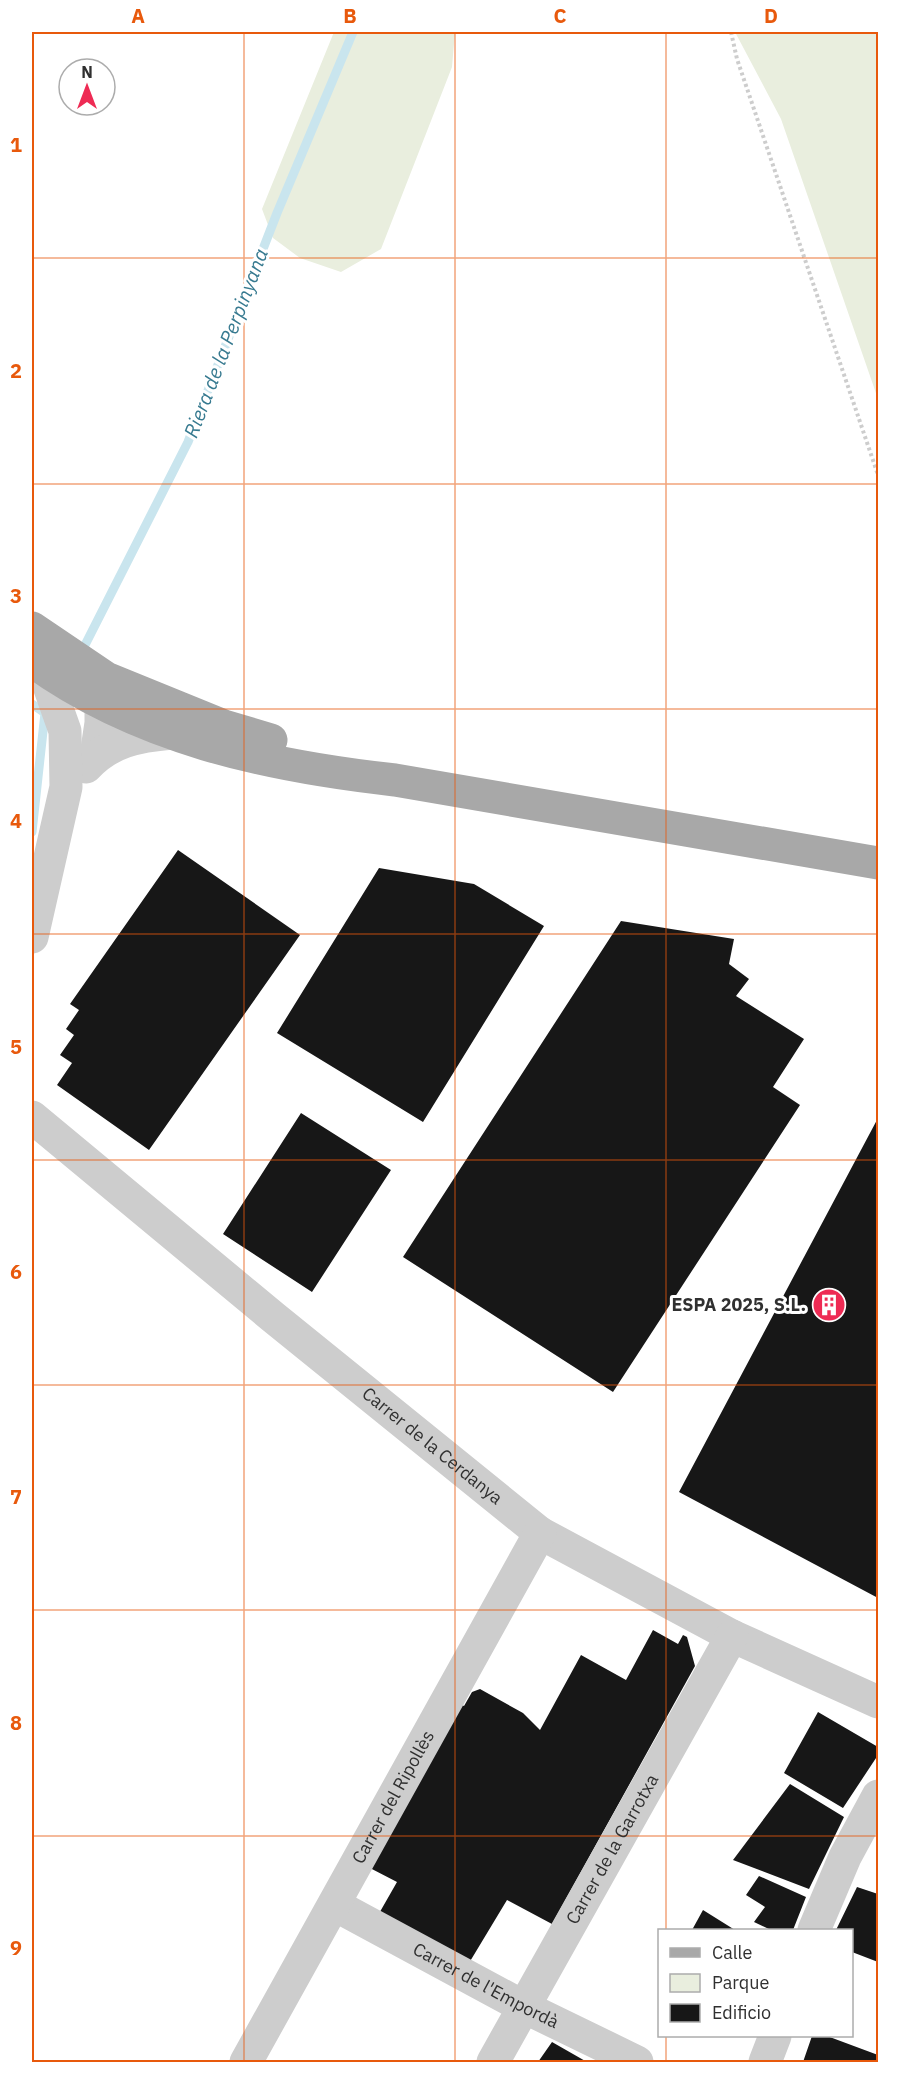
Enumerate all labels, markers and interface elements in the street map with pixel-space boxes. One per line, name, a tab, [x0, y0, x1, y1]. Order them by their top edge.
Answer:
text: A	[131, 2, 145, 29]
text: B	[343, 2, 357, 29]
text: C	[553, 2, 567, 29]
text: D	[764, 2, 778, 29]
north arrow	[57, 57, 117, 117]
text: N	[81, 62, 93, 82]
text: 1	[10, 131, 22, 158]
water label: Riera de la Perpinyana	[177, 244, 274, 441]
text: 2	[10, 357, 22, 384]
text: 3	[10, 582, 22, 609]
text: 4	[10, 807, 22, 834]
text: 5	[10, 1033, 22, 1060]
text: 6	[10, 1258, 22, 1285]
building icon: ESPA 2025, S.L.	[811, 1287, 847, 1323]
place label: ESPA 2025, S.L.	[671, 1293, 806, 1316]
street label: Carrer de la Cerdanya	[358, 1382, 508, 1509]
text: 7	[10, 1483, 22, 1510]
text: 8	[10, 1709, 22, 1736]
street label: Carrer del Ripollès	[346, 1726, 439, 1868]
street label: Carrer de la Garrotxa	[561, 1770, 663, 1928]
legend	[658, 1929, 853, 2037]
text: 9	[10, 1934, 22, 1961]
street label: Carrer de l'Empordà	[409, 1937, 563, 2033]
text: Calle	[712, 1941, 752, 1964]
text: Parque	[712, 1971, 770, 1994]
text: Edificio	[712, 2001, 771, 2024]

